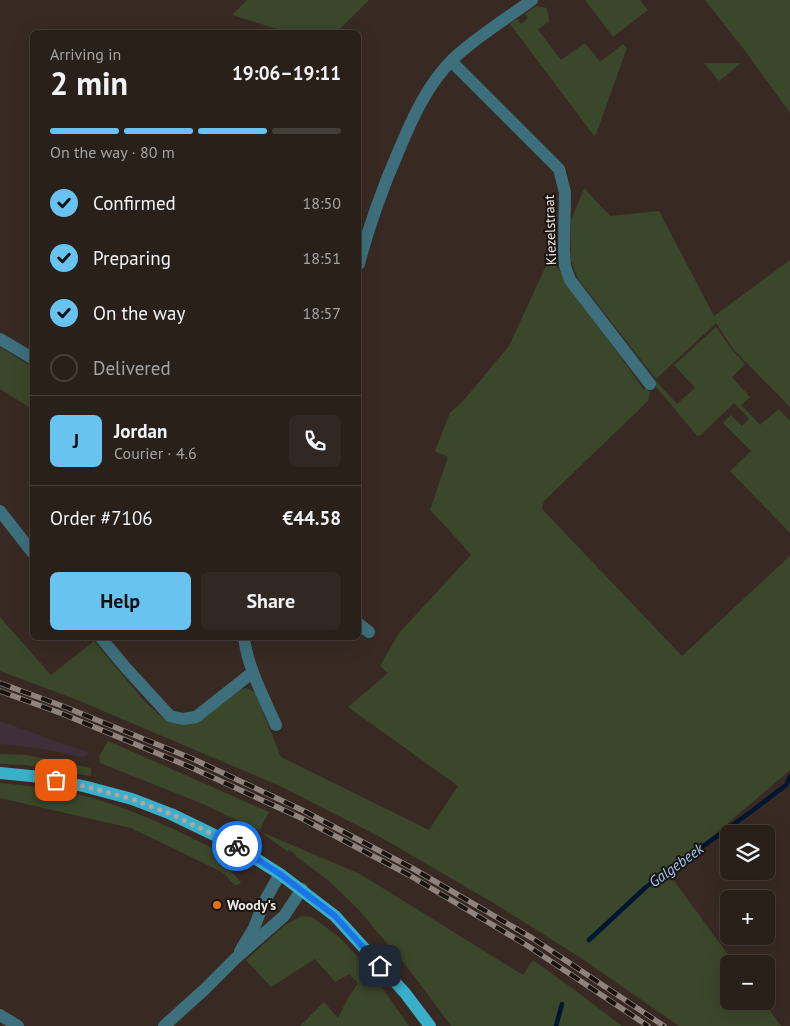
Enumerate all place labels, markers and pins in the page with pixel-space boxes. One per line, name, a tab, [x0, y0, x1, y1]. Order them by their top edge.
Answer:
pin	[35, 759, 77, 801]
place label: Woody's	[227, 896, 276, 914]
marker: Woody's	[211, 899, 223, 911]
pin	[359, 945, 401, 987]

